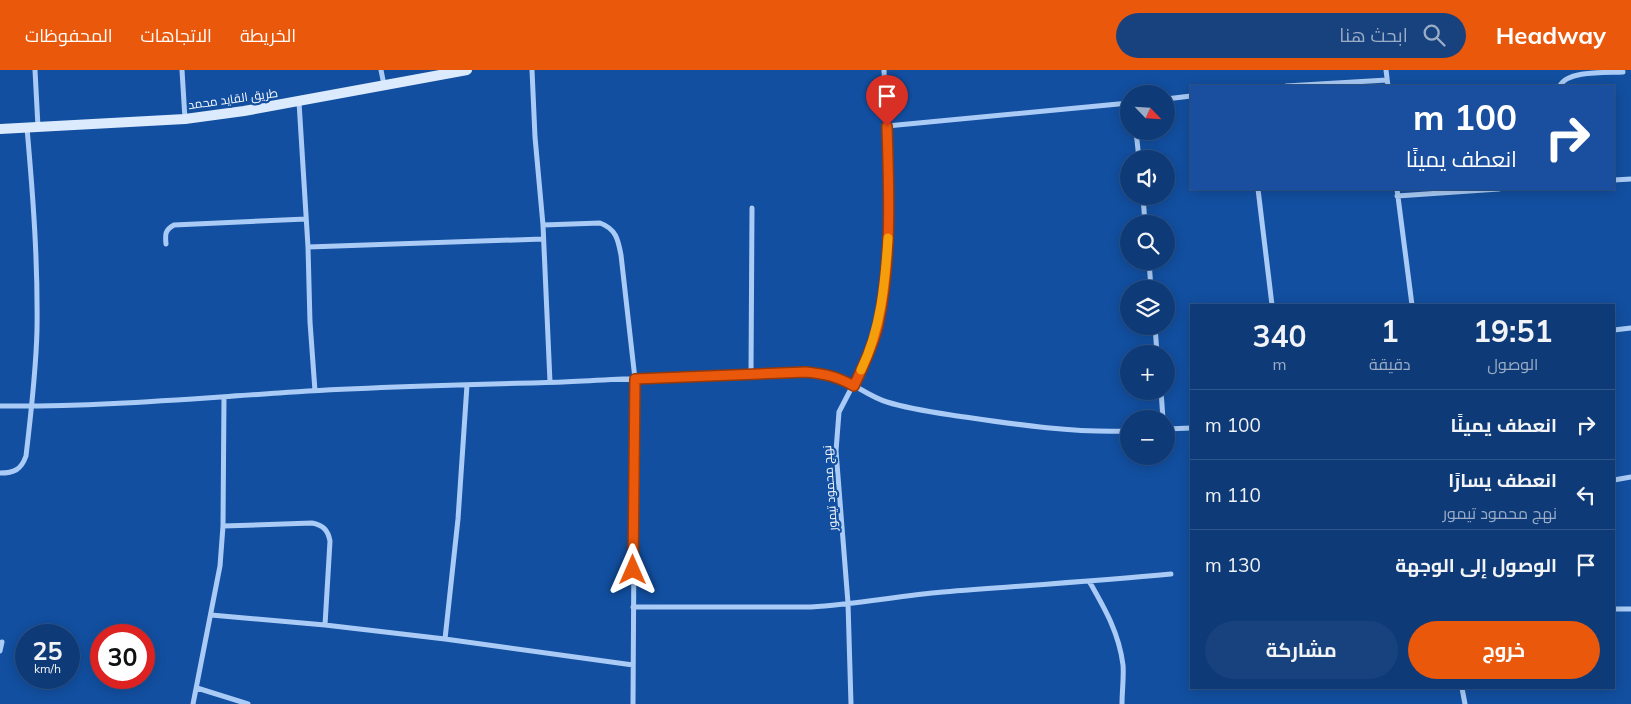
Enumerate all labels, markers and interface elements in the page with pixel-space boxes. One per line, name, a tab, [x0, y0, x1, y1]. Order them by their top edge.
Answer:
search box	[1116, 13, 1466, 58]
text: Headway	[1496, 20, 1606, 50]
icon: search	[1420, 21, 1448, 49]
text: ابحث هنا	[1339, 23, 1408, 47]
text: المحفوظات	[25, 24, 113, 47]
text: الاتجاهات	[141, 24, 212, 47]
text: الخريطة	[240, 24, 296, 47]
pin	[866, 75, 908, 126]
icon: arrive	[873, 82, 901, 110]
street label: طريق القايد محمد	[187, 85, 279, 112]
north arrow	[1120, 85, 1175, 140]
map controls	[1120, 85, 1175, 465]
text: 100 m	[1413, 95, 1517, 139]
icon: right	[1535, 105, 1600, 170]
text: انعطف يمينًا	[1406, 145, 1517, 173]
button: sound	[1120, 150, 1175, 205]
button: search	[1120, 215, 1175, 270]
button: layers	[1120, 280, 1175, 335]
text: 1	[1381, 312, 1399, 350]
text: 19:51	[1473, 312, 1553, 350]
text: 340	[1253, 317, 1307, 355]
button: +	[1120, 345, 1175, 400]
text: m	[1272, 354, 1287, 374]
text: دقيقة	[1369, 354, 1411, 374]
text: الوصول	[1487, 354, 1538, 374]
button: −	[1120, 410, 1175, 465]
icon: right	[1572, 411, 1600, 439]
text: 100 m	[1205, 413, 1261, 437]
text: انعطف يمينًا	[1451, 413, 1557, 437]
street label: نهج محمود تيمور	[819, 445, 841, 532]
text: انعطف يسارًا	[1448, 468, 1557, 492]
icon: left	[1572, 481, 1600, 509]
text: 110 m	[1205, 483, 1261, 507]
text: نهج محمود تيمور	[1443, 503, 1557, 523]
position arrow	[606, 543, 658, 595]
icon: arrive	[1572, 551, 1600, 579]
text: 130 m	[1205, 553, 1261, 577]
text: الوصول إلى الوجهة	[1395, 553, 1557, 577]
button: مشاركة	[1205, 621, 1398, 679]
button: خروج	[1408, 621, 1600, 679]
speed limit sign: 30	[90, 624, 155, 689]
text: 25	[32, 635, 63, 666]
text: km/h	[34, 661, 61, 676]

